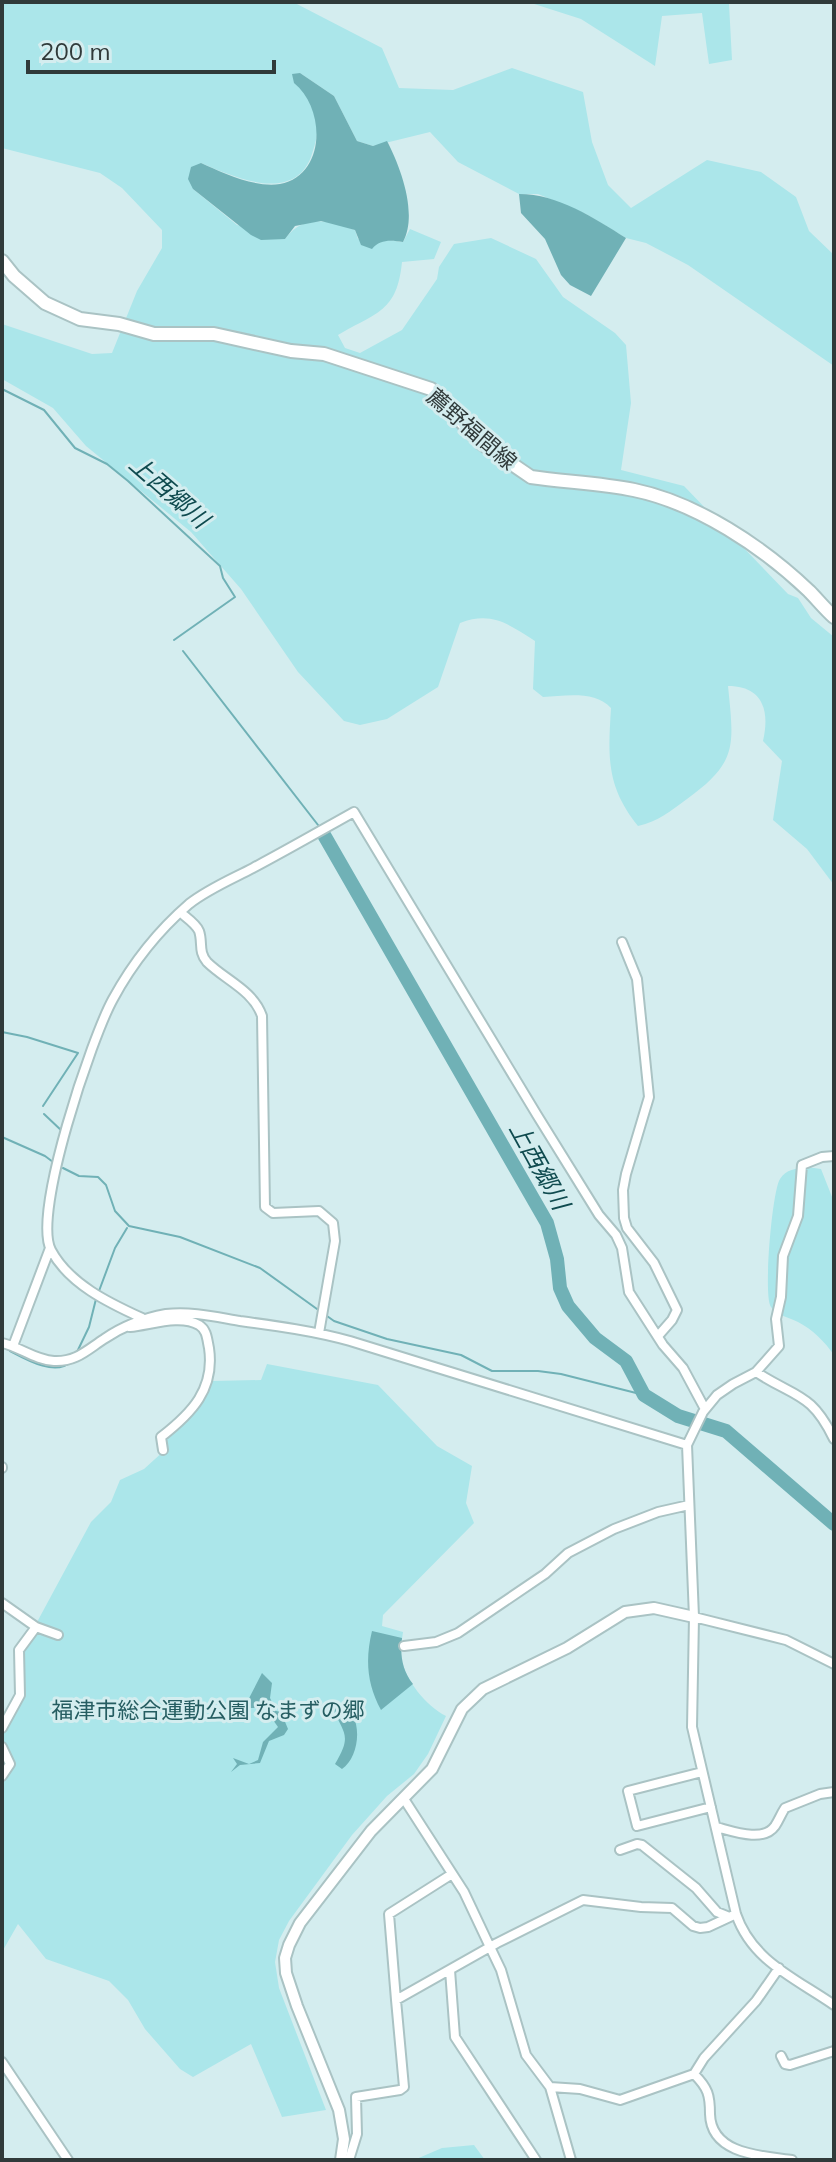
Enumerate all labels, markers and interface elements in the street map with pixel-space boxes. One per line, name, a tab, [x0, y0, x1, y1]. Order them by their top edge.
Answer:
scale bar	[28, 24, 274, 74]
text: 200 m	[40, 36, 111, 66]
street label: 薦野福間線	[421, 382, 523, 476]
water label: 上西郷川	[124, 448, 218, 536]
water label: 上西郷川	[503, 1116, 578, 1217]
park label: 福津市総合運動公園 なまずの郷	[51, 1696, 365, 1724]

